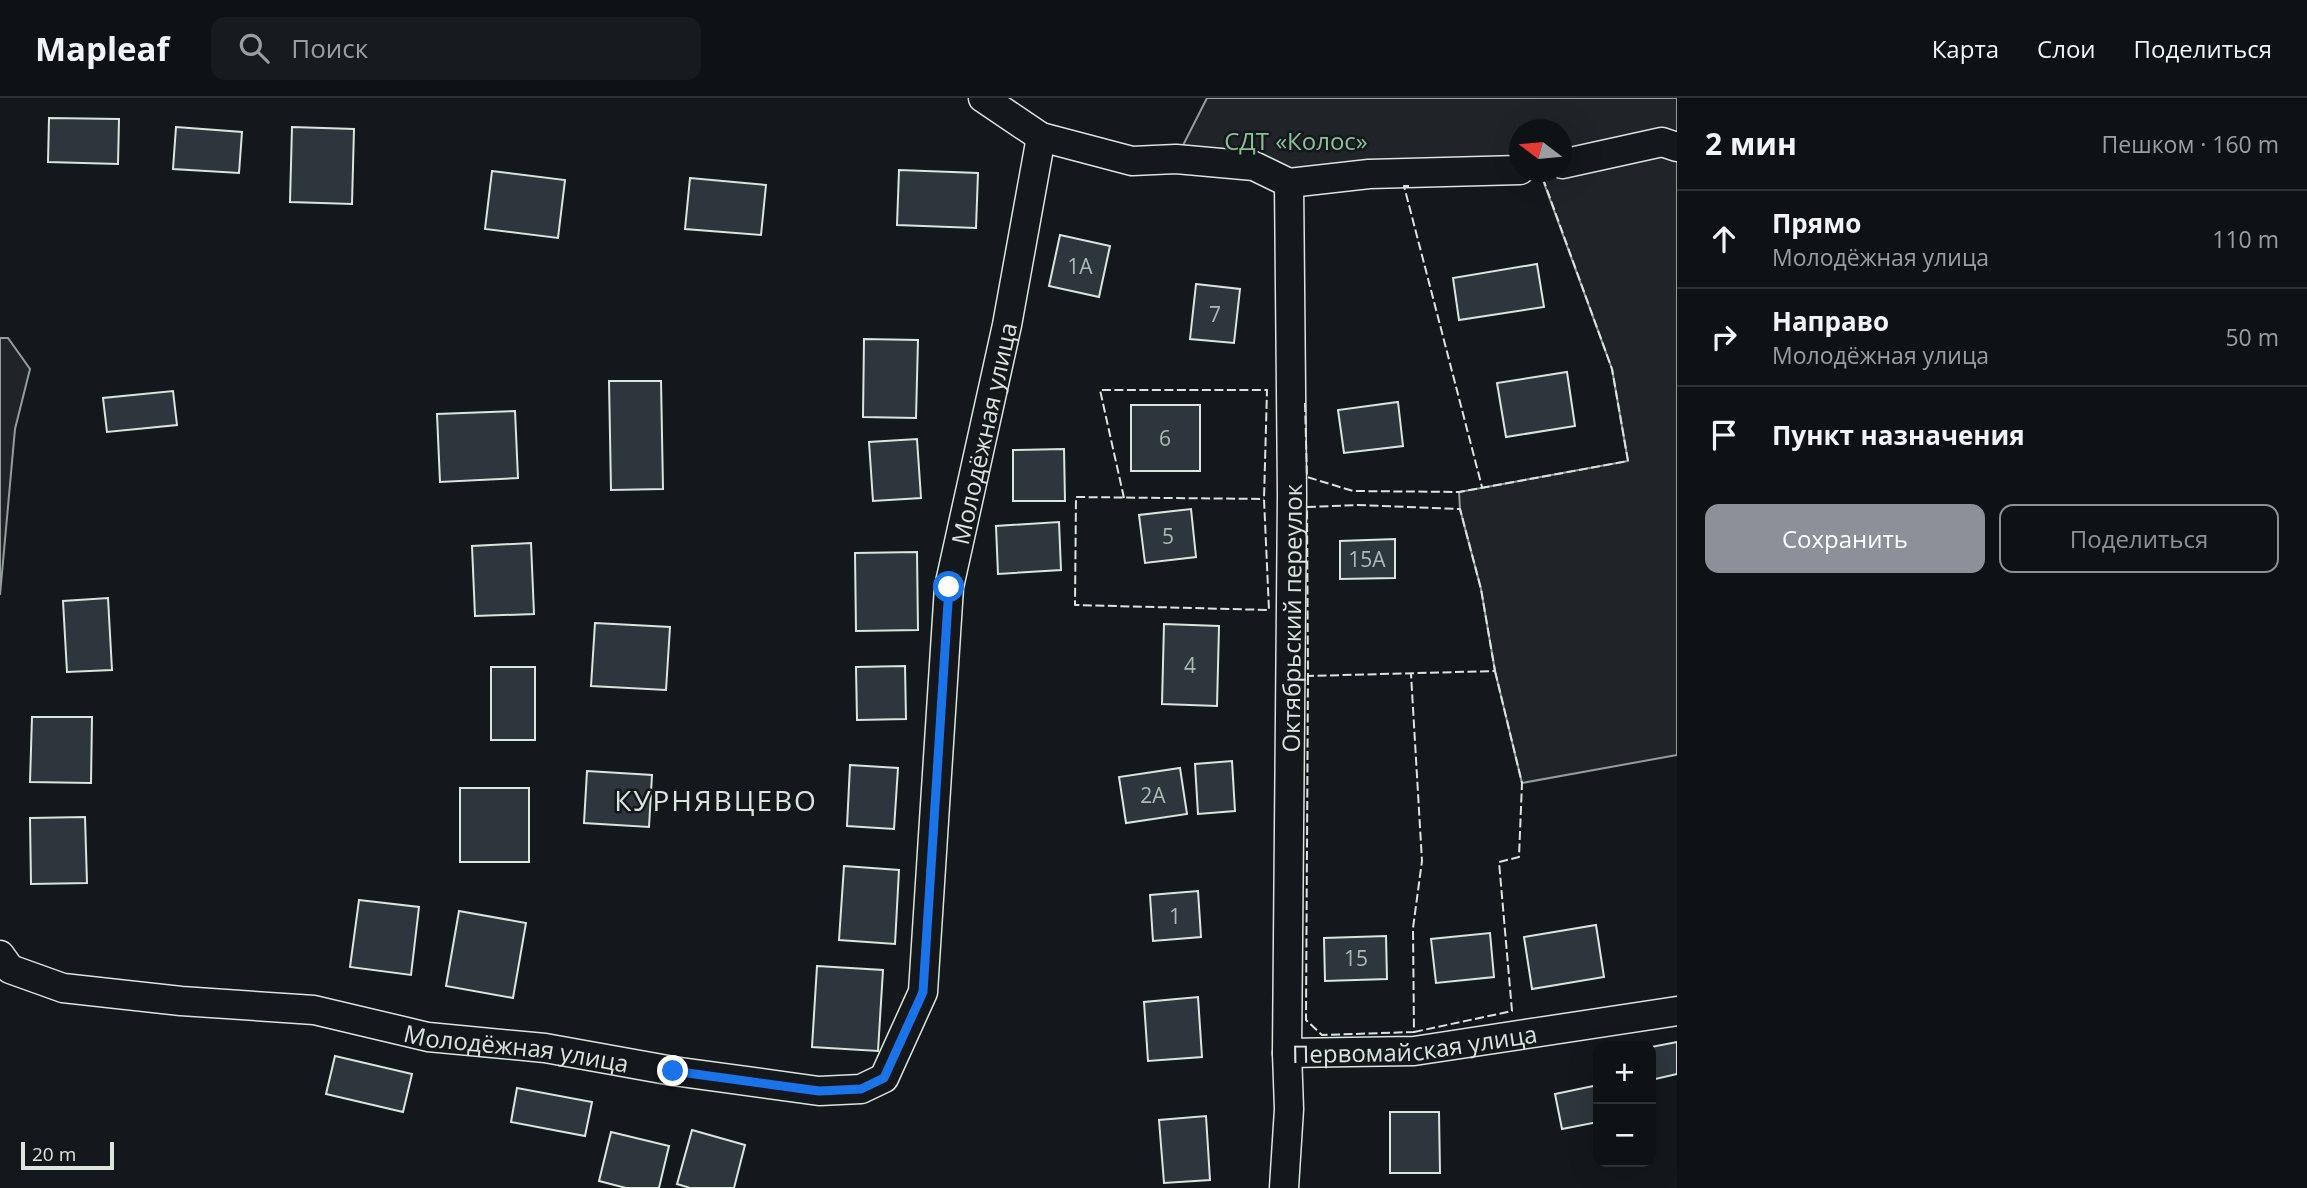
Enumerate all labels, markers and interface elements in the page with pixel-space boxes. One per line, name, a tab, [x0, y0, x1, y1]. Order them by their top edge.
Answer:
search box	[211, 17, 701, 80]
text: Mapleaf	[35, 26, 169, 71]
icon: search	[235, 29, 273, 67]
text: Поиск	[291, 30, 368, 66]
text: Карта	[1932, 32, 1999, 65]
text: Слои	[2037, 32, 2096, 65]
text: Поделиться	[2134, 32, 2272, 65]
north arrow	[1509, 119, 1572, 182]
text: 2 мин	[1705, 123, 1797, 164]
park label: СДТ «Колос»	[1224, 124, 1368, 157]
text: Пешком · 160 m	[2102, 128, 2279, 160]
text: Прямо	[1772, 205, 1861, 241]
icon: ahead	[1705, 220, 1743, 258]
text: 110 m	[2212, 223, 2279, 255]
text: Молодёжная улица	[1772, 241, 1989, 273]
house number: 1А	[1067, 252, 1093, 280]
house number: 7	[1209, 300, 1221, 328]
text: Направо	[1772, 303, 1889, 339]
icon: right	[1705, 318, 1743, 356]
street label: Молодёжная улица	[942, 319, 1024, 547]
text: 50 m	[2225, 321, 2279, 353]
text: Молодёжная улица	[1772, 339, 1989, 371]
icon: arrive	[1705, 416, 1743, 454]
text: Пункт назначения	[1772, 417, 2025, 453]
house number: 6	[1159, 424, 1171, 452]
street label: Октябрьский переулок	[1273, 483, 1309, 753]
button: Сохранить	[1705, 504, 1985, 573]
button: Поделиться	[1999, 504, 2279, 573]
house number: 5	[1162, 522, 1174, 550]
house number: 15А	[1348, 545, 1386, 573]
route start	[933, 571, 964, 602]
house number: 4	[1184, 651, 1196, 679]
district label: КУРНЯВЦЕВО	[614, 781, 818, 819]
house number: 2А	[1140, 781, 1166, 809]
house number: 1	[1169, 902, 1181, 930]
house number: 15	[1344, 944, 1368, 972]
street label: Молодёжная улица	[401, 1015, 632, 1079]
street label: Первомайская улица	[1292, 1016, 1539, 1069]
map controls	[1593, 1041, 1656, 1167]
button: +	[1593, 1041, 1656, 1104]
route end	[657, 1055, 688, 1086]
button: −	[1593, 1104, 1656, 1167]
scale bar	[21, 1139, 114, 1171]
text: 20 m	[32, 1141, 76, 1167]

